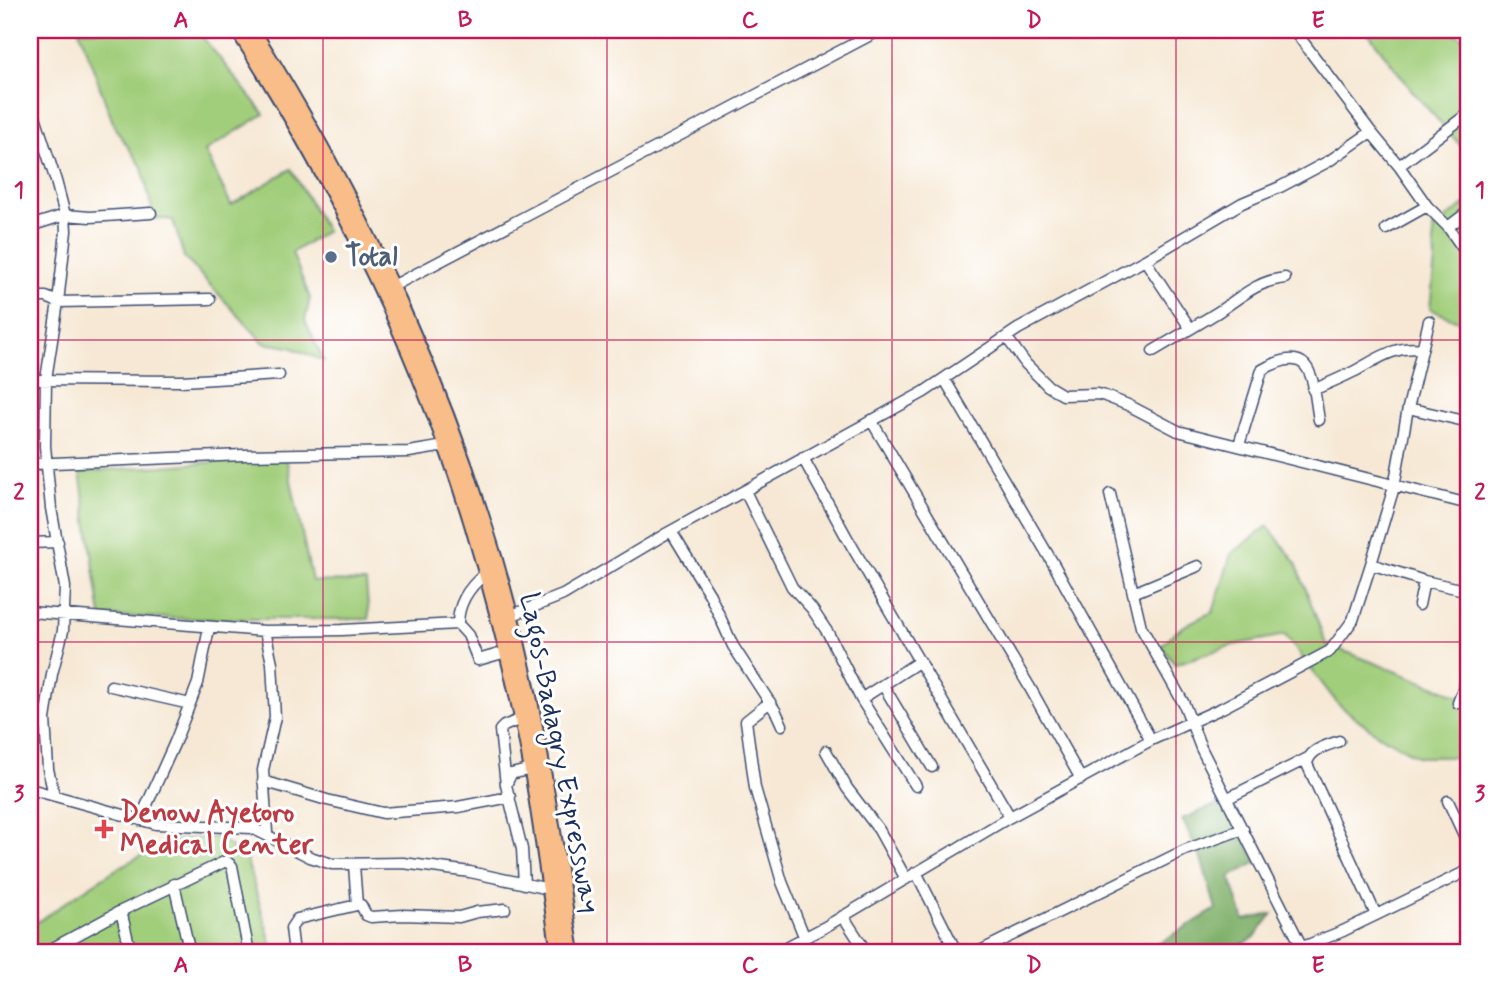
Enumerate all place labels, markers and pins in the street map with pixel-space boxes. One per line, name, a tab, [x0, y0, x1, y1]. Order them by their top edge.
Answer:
place label: Total	[345, 239, 398, 276]
marker: Total	[323, 249, 339, 265]
place label: Denow Ayetoro Medical Center	[120, 795, 315, 864]
marker: Denow Ayetoro Medical Center	[94, 819, 114, 839]

